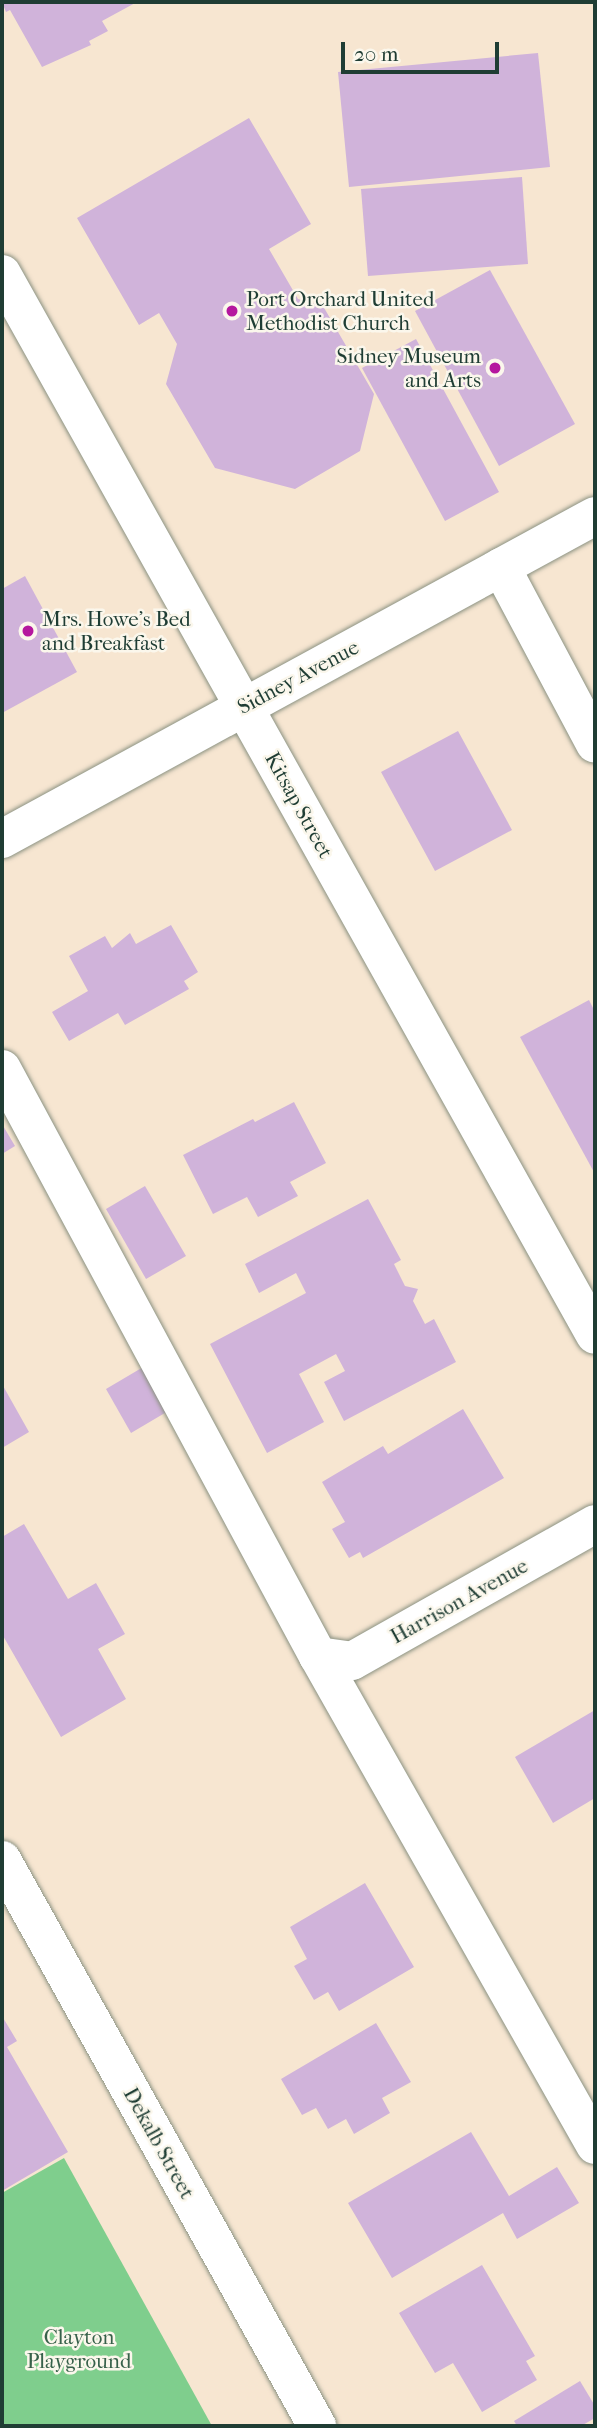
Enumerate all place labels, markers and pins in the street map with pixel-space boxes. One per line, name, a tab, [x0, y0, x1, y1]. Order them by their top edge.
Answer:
place label: Port Orchard United Methodist Church	[246, 286, 434, 336]
marker: Port Orchard United Methodist Church	[224, 303, 240, 319]
place label: Sidney Museum and Arts	[337, 343, 481, 393]
marker: Sidney Museum and Arts	[487, 360, 503, 376]
place label: Mrs. Howe's Bed and Breakfast	[42, 606, 191, 656]
marker: Mrs. Howe's Bed and Breakfast	[20, 623, 36, 639]

